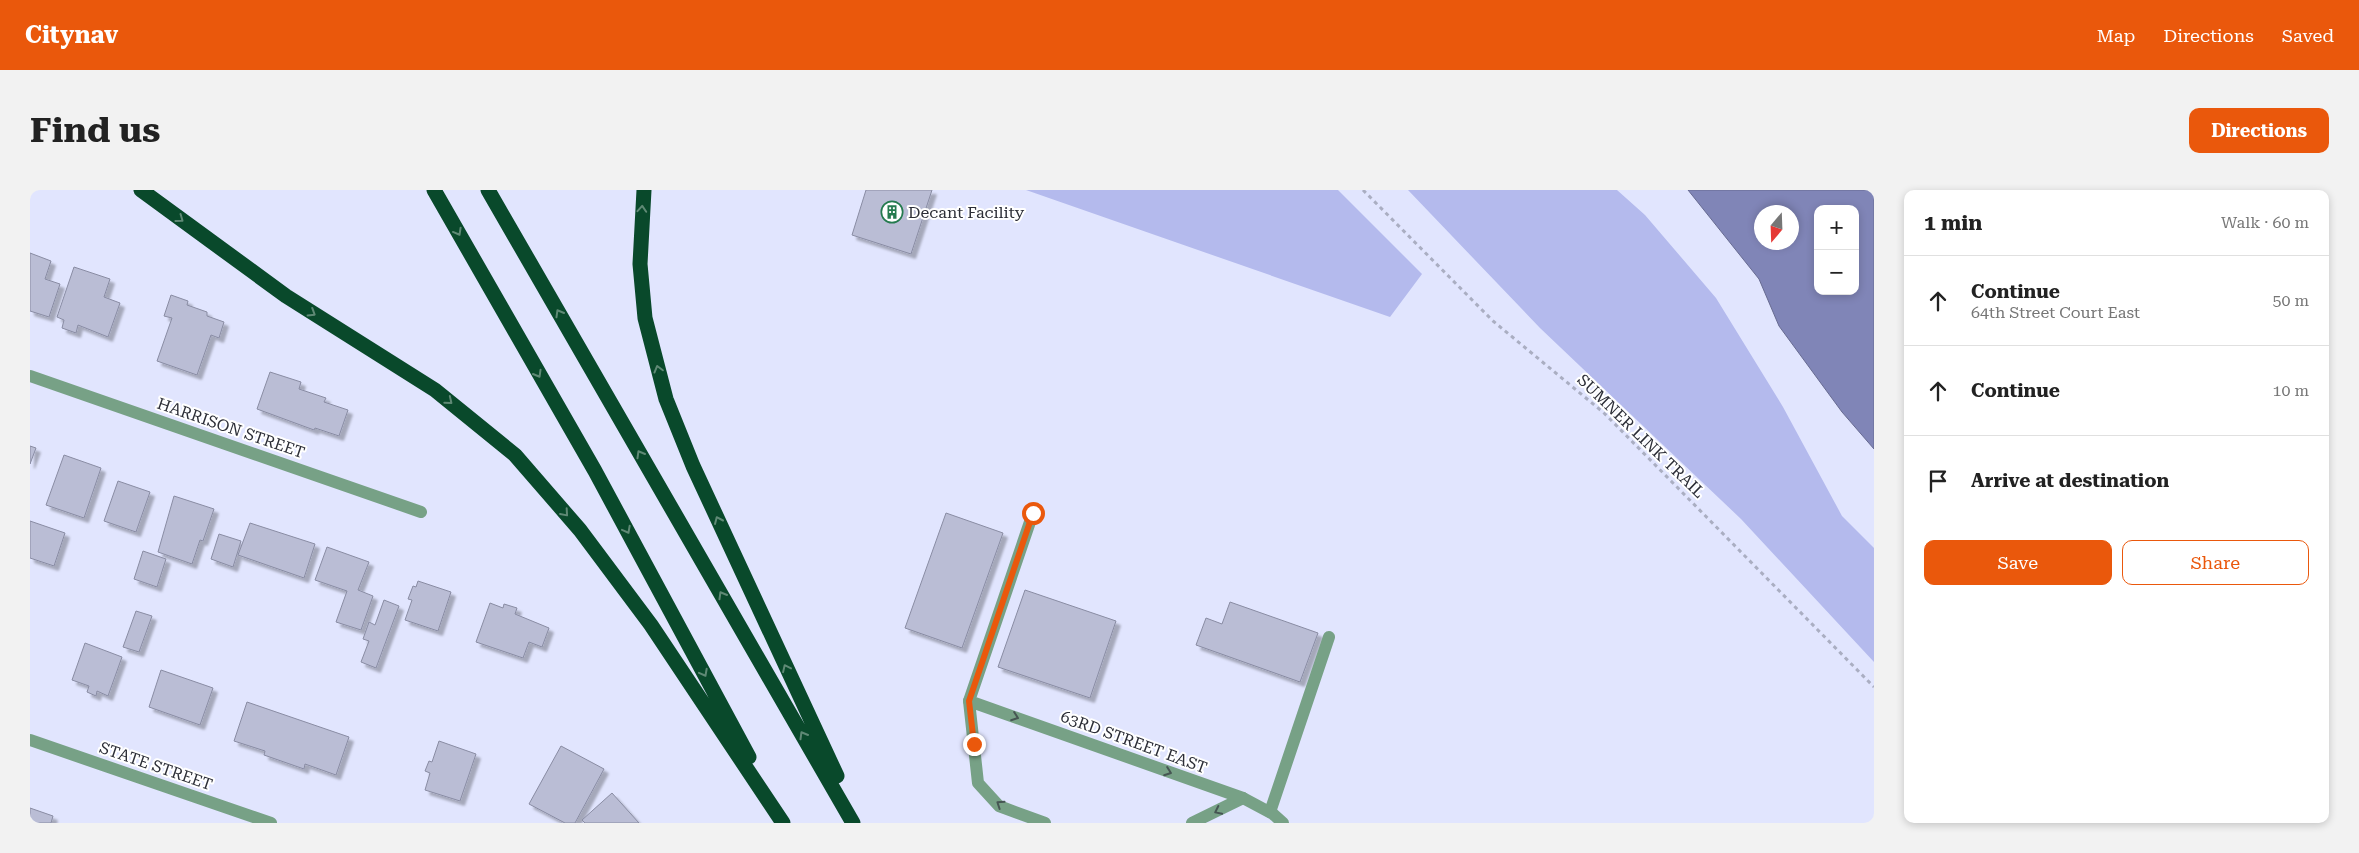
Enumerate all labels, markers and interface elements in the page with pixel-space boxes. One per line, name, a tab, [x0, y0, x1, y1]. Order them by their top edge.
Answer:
text: Citynav	[25, 21, 118, 49]
text: Map	[2097, 25, 2135, 46]
text: Directions	[2163, 25, 2254, 46]
text: Saved	[2282, 25, 2334, 46]
button: Directions	[2189, 108, 2329, 153]
text: Find us	[30, 110, 160, 151]
building icon: Decant Facility	[880, 200, 904, 224]
place label: Decant Facility	[908, 203, 1025, 222]
one-way arrow	[637, 205, 648, 213]
north arrow	[1754, 205, 1799, 250]
map controls	[1814, 205, 1859, 295]
button: +	[1814, 205, 1859, 250]
text: 1 min	[1924, 211, 1982, 235]
one-way arrow	[174, 213, 184, 222]
text: Walk · 60 m	[2221, 213, 2309, 232]
one-way arrow	[451, 227, 461, 236]
button: −	[1814, 250, 1859, 295]
text: Continue	[1971, 280, 2060, 303]
icon: ahead	[1924, 287, 1952, 315]
text: 50 m	[2272, 291, 2309, 310]
text: 64th Street Court East	[1971, 303, 2140, 322]
one-way arrow	[307, 306, 316, 316]
one-way arrow	[555, 310, 565, 319]
one-way arrow	[654, 366, 664, 374]
one-way arrow	[532, 368, 542, 377]
street label: SUMNER LINK TRAIL	[1573, 370, 1709, 502]
icon: ahead	[1924, 377, 1952, 405]
text: Continue	[1971, 379, 2060, 402]
text: 10 m	[2272, 381, 2309, 400]
street label: HARRISON STREET	[155, 394, 308, 462]
one-way arrow	[443, 396, 452, 405]
one-way arrow	[637, 450, 647, 459]
icon: arrive	[1924, 467, 1952, 495]
text: Arrive at destination	[1971, 469, 2169, 492]
route start	[1022, 502, 1045, 525]
one-way arrow	[560, 508, 569, 517]
one-way arrow	[713, 516, 724, 525]
one-way arrow	[620, 525, 630, 534]
button: Save	[1924, 540, 2112, 585]
button: Share	[2122, 540, 2309, 585]
one-way arrow	[718, 591, 728, 600]
one-way arrow	[782, 664, 792, 673]
one-way arrow	[698, 668, 708, 677]
street label: 63RD STREET EAST	[1058, 707, 1210, 777]
one-way arrow	[1011, 711, 1019, 721]
one-way arrow	[799, 732, 809, 741]
route end	[963, 733, 986, 756]
street label: STATE STREET	[97, 738, 215, 794]
one-way arrow	[1164, 766, 1172, 776]
one-way arrow	[996, 801, 1005, 811]
one-way arrow	[1214, 804, 1223, 814]

